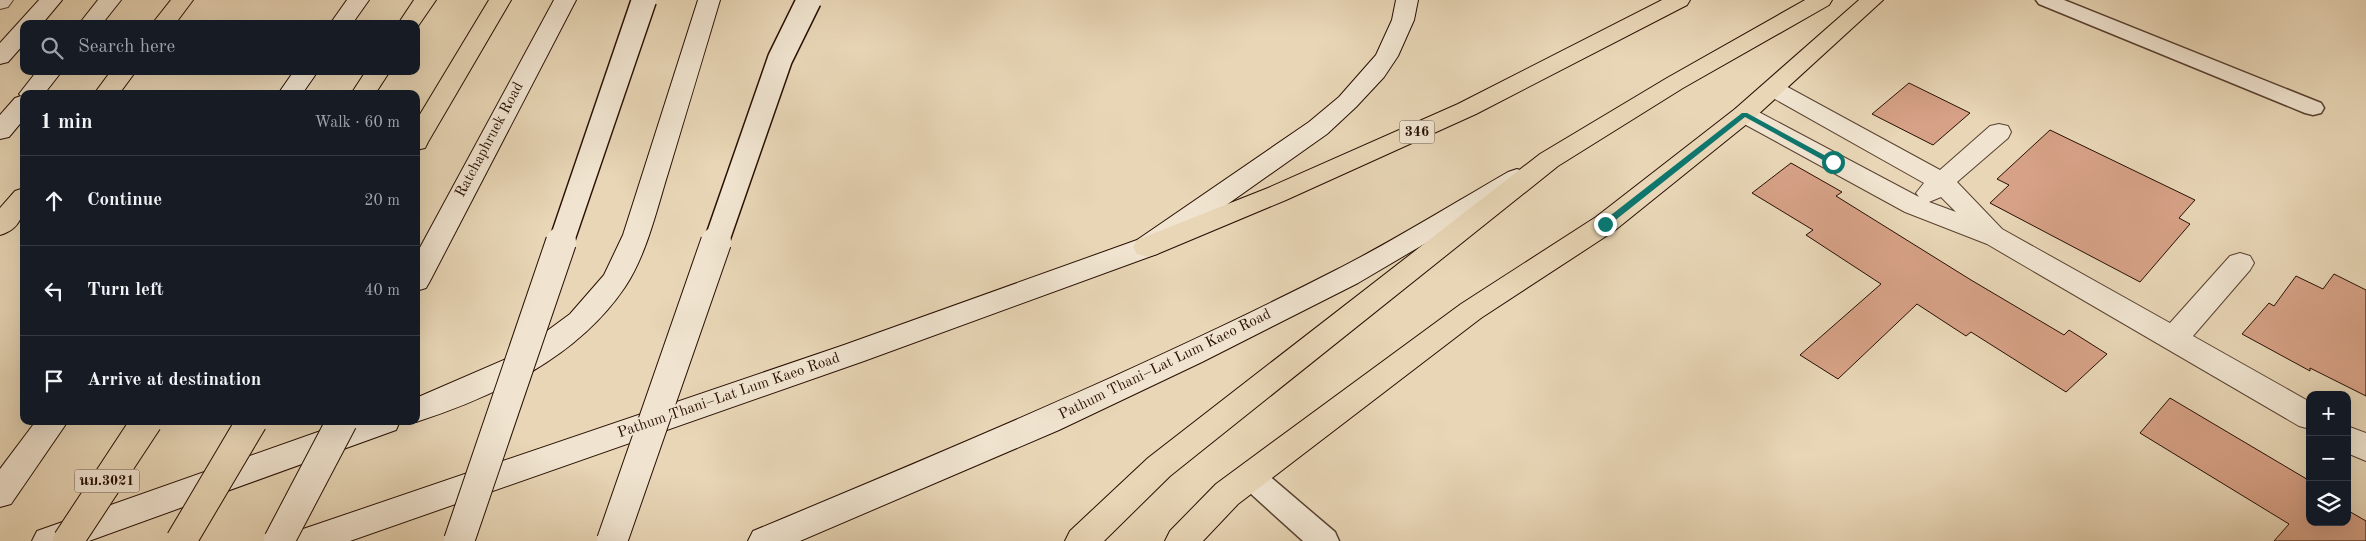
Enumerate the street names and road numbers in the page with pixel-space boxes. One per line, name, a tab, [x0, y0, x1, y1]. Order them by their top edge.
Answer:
street label: Ratchaphruek Road	[453, 80, 527, 200]
road number: 346	[1400, 120, 1434, 144]
street label: Pathum Thani–Lat Lum Kaeo Road	[1057, 307, 1274, 423]
street label: Pathum Thani–Lat Lum Kaeo Road	[616, 351, 842, 441]
road number: นบ.3021	[74, 470, 140, 492]

